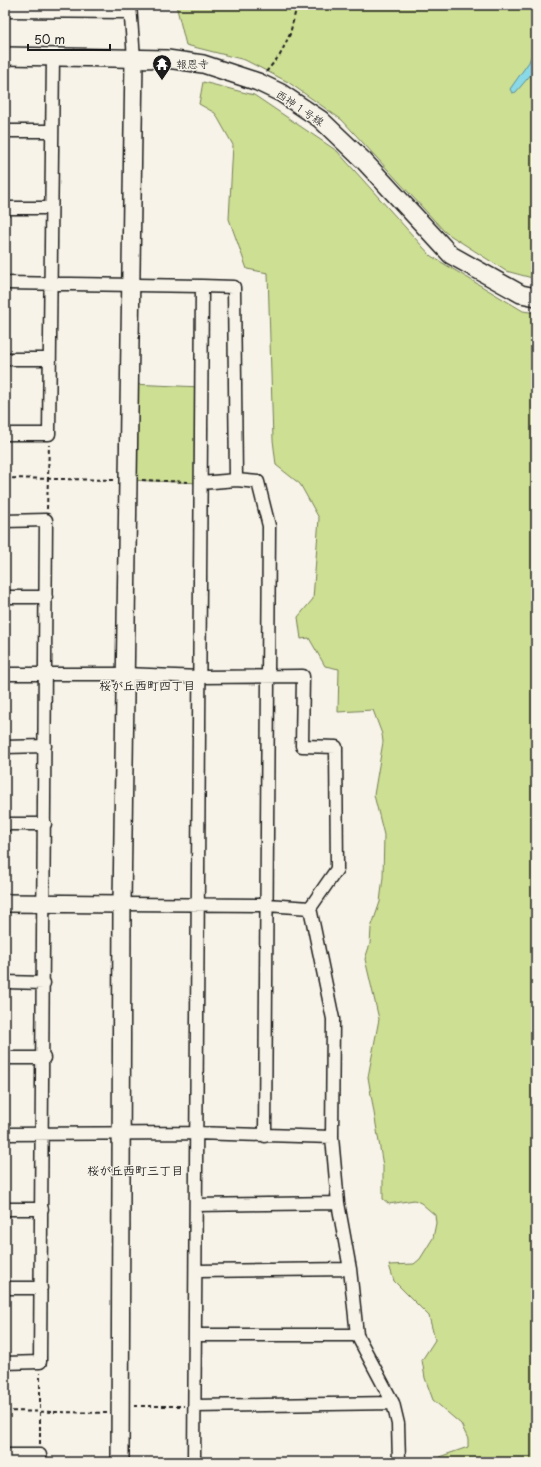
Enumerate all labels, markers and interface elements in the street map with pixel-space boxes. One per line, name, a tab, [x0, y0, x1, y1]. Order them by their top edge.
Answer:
scale bar	[28, 26, 110, 52]
text: 50 m	[34, 30, 65, 48]
temple icon: 報恩寺	[151, 53, 173, 81]
place label: 報恩寺	[176, 55, 209, 72]
street label: 西神１号線	[273, 85, 328, 130]
district label: 桜が丘西町四丁目	[99, 676, 195, 694]
district label: 桜が丘西町三丁目	[87, 1161, 183, 1179]

